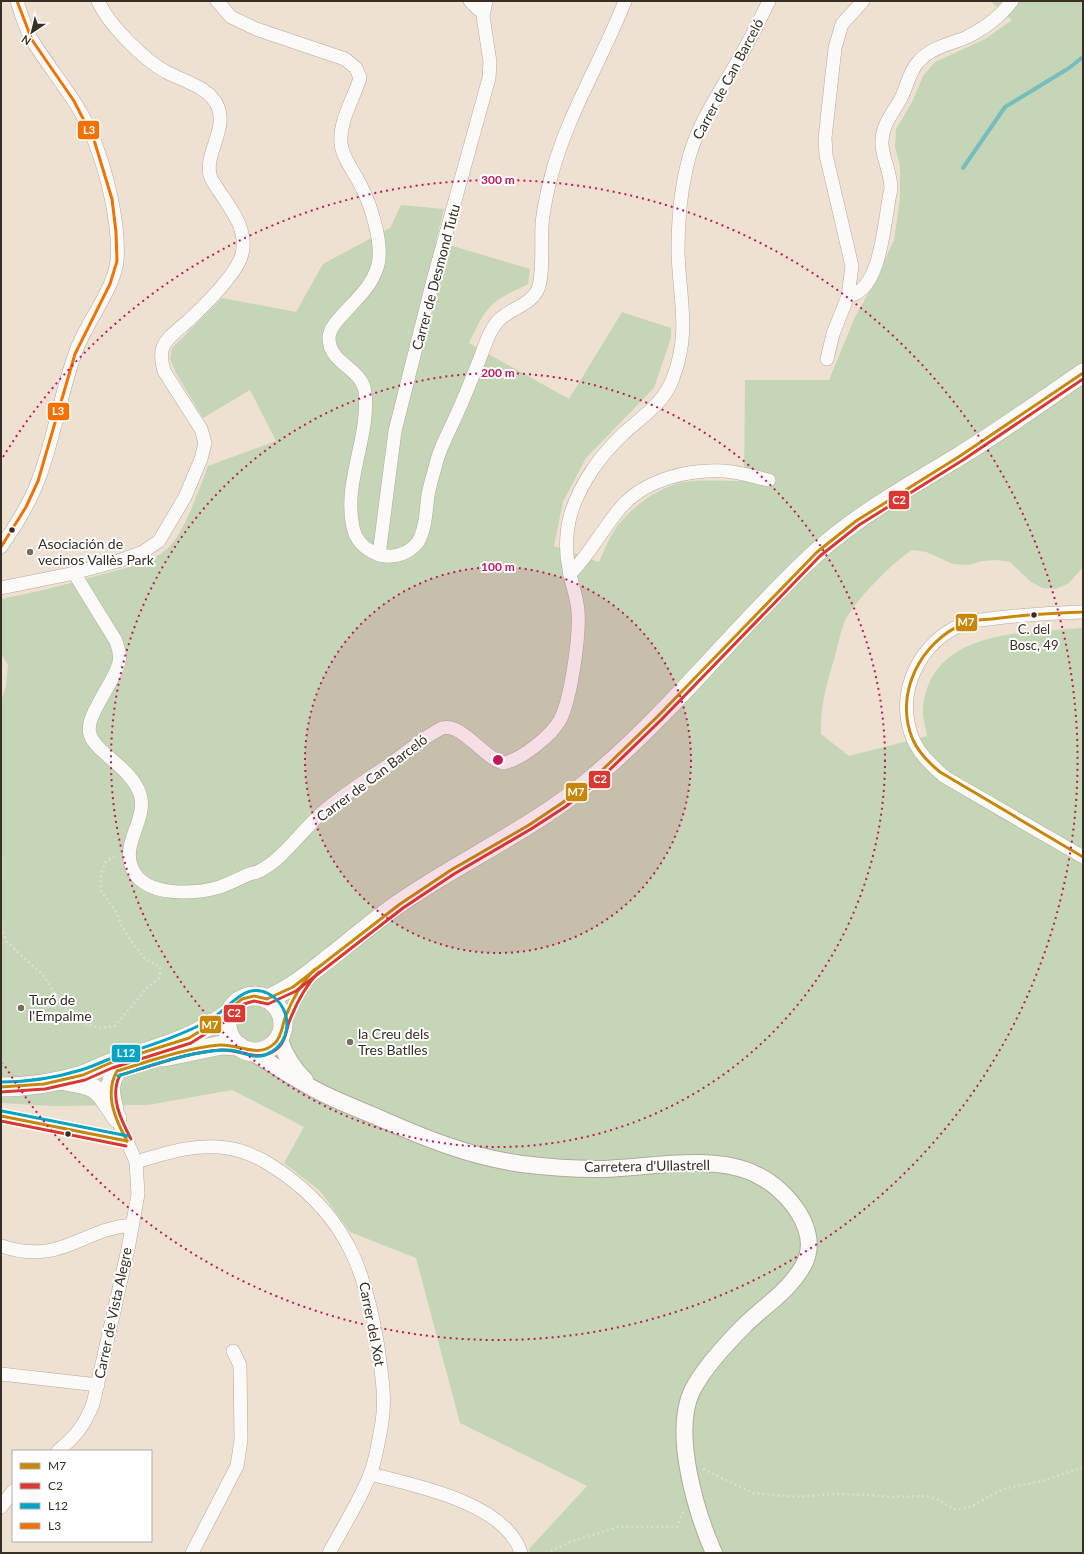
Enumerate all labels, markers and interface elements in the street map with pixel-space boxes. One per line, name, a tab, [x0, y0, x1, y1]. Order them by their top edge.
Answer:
north arrow	[12, 12, 52, 52]
street label: Carrer de Can Barceló	[688, 15, 767, 142]
text: N	[19, 33, 33, 48]
line badge: L3	[77, 120, 100, 140]
text: L3	[83, 123, 95, 136]
text: 300 m	[481, 172, 515, 187]
street label: Carrer de Desmond Tutu	[408, 202, 463, 352]
text: 200 m	[481, 365, 515, 380]
line badge: L3	[47, 402, 70, 421]
text: L3	[52, 404, 64, 417]
line badge: C2	[888, 490, 910, 510]
text: C2	[892, 493, 906, 506]
unlabelled marker	[7, 525, 17, 535]
place label: Asociación de vecinos Vallès Park	[38, 535, 155, 568]
marker: Asociación de vecinos Vallès Park	[25, 547, 35, 557]
text: 100 m	[481, 559, 515, 574]
marker: C. del Bosc, 49	[1029, 610, 1039, 620]
line badge: M7	[955, 613, 978, 632]
text: M7	[958, 615, 974, 628]
place label: C. del Bosc, 49	[1010, 621, 1058, 653]
street label: Carrer de Can Barceló	[313, 730, 431, 825]
centre of rings	[491, 753, 505, 767]
line badge: C2	[588, 770, 611, 789]
text: C2	[593, 772, 607, 785]
line badge: M7	[565, 782, 588, 802]
text: M7	[568, 785, 584, 798]
place label: Turó de l'Empalme	[29, 991, 92, 1024]
marker: Turó de l'Empalme	[16, 1003, 26, 1013]
line badge: C2	[223, 1004, 246, 1023]
text: C2	[227, 1006, 241, 1019]
line badge: M7	[199, 1015, 222, 1034]
text: M7	[202, 1018, 218, 1031]
place label: la Creu dels Tres Batlles	[358, 1025, 429, 1058]
marker: la Creu dels Tres Batlles	[345, 1037, 355, 1047]
line badge: L12	[111, 1044, 141, 1063]
text: L12	[117, 1046, 135, 1059]
unlabelled marker	[63, 1129, 73, 1139]
street label: Carretera d'Ullastrell	[584, 1156, 710, 1175]
street label: Carrer de Vista Alegre	[90, 1246, 135, 1380]
street label: Carrer del Xot	[356, 1280, 389, 1367]
legend	[12, 1450, 152, 1542]
text: M7	[48, 1458, 66, 1473]
text: C2	[48, 1478, 63, 1493]
text: L12	[48, 1498, 68, 1513]
text: L3	[48, 1518, 61, 1533]

